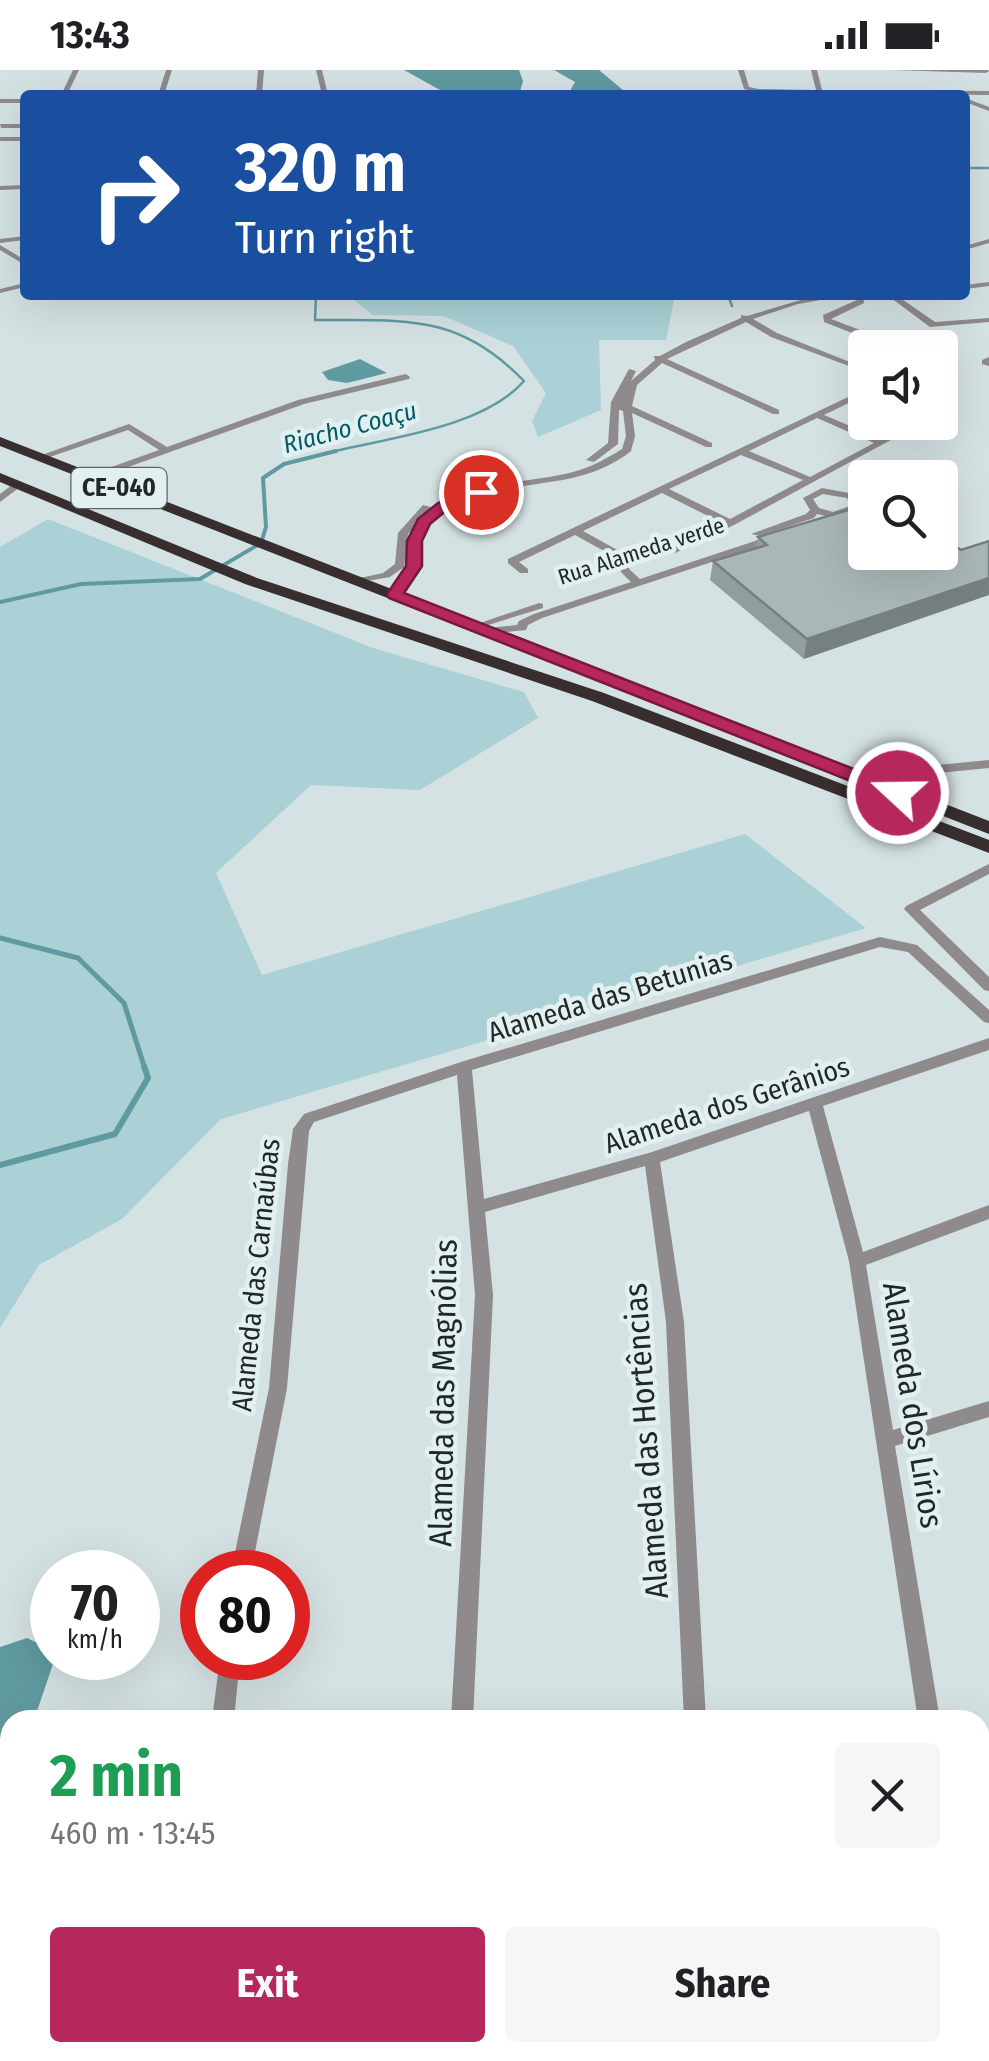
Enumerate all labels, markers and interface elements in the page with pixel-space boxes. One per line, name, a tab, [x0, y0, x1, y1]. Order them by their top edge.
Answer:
text: 13:43	[50, 12, 130, 58]
text: 320 m	[235, 126, 406, 210]
icon: right	[70, 130, 200, 260]
text: Turn right	[235, 211, 414, 265]
map controls	[848, 330, 958, 570]
button: sound	[848, 330, 958, 440]
water label: Riacho Coaçu	[280, 396, 420, 460]
pin	[439, 450, 524, 535]
button: search	[848, 460, 958, 570]
icon: arrive	[454, 465, 509, 520]
road number: CE-040	[72, 468, 166, 508]
street label: Rua Alameda verde	[554, 511, 728, 591]
position arrow	[846, 741, 950, 845]
street label: Alameda das Betunias	[484, 943, 736, 1049]
street label: Alameda dos Gerânios	[600, 1050, 854, 1160]
street label: Alameda das Carnaúbas	[225, 1137, 287, 1413]
street label: Alameda das Magnólias	[421, 1239, 465, 1547]
street label: Alameda dos Lírios	[875, 1279, 951, 1531]
street label: Alameda das Hortências	[616, 1282, 676, 1600]
speed limit sign: 80	[180, 1550, 310, 1680]
text: 70	[71, 1573, 119, 1633]
text: km/h	[67, 1625, 123, 1655]
text: 2 min	[50, 1740, 183, 1812]
button: close	[835, 1743, 940, 1848]
text: 460 m · 13:45	[50, 1814, 215, 1852]
button: Exit	[50, 1927, 485, 2042]
button: Share	[505, 1927, 940, 2042]

